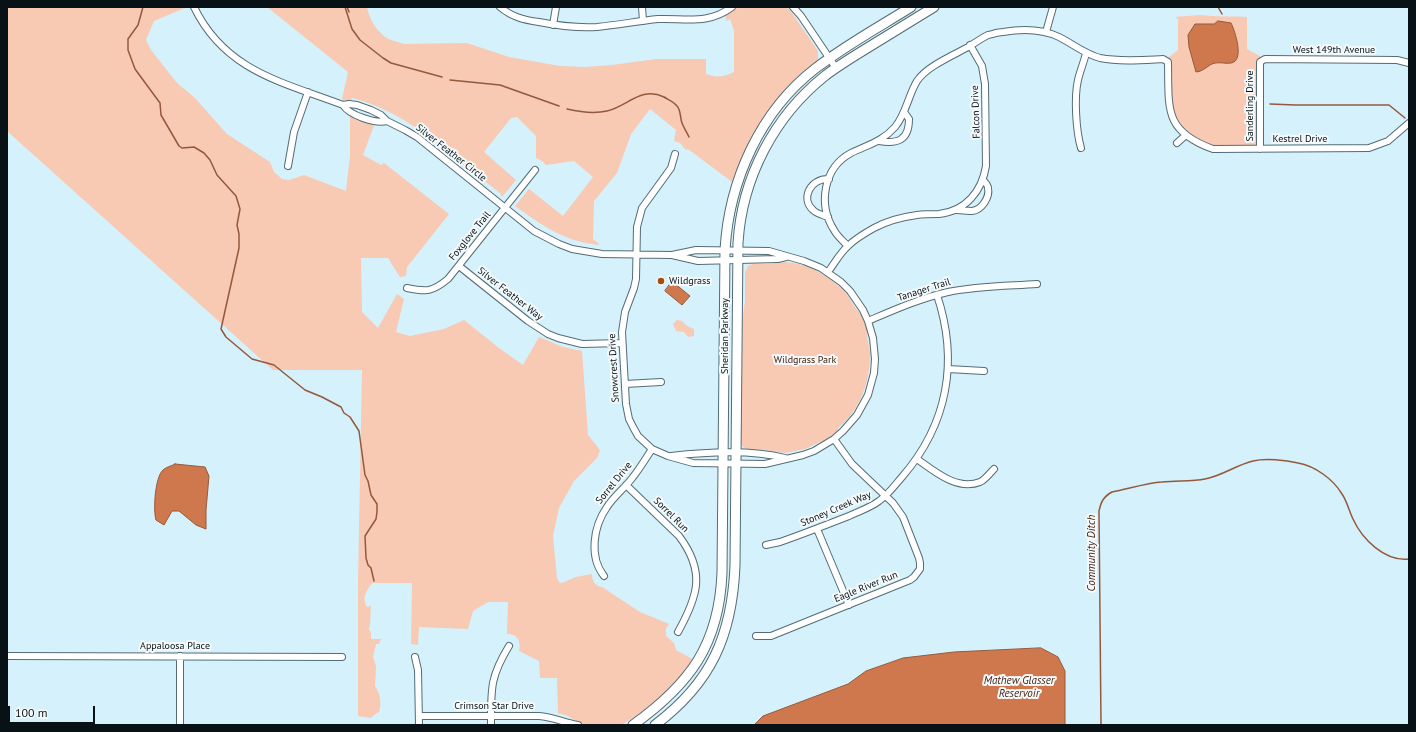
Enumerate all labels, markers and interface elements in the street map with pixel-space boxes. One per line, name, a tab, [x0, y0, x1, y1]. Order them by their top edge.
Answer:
street label: West 149th Avenue	[1293, 44, 1375, 56]
street label: Sanderling Drive	[1244, 70, 1256, 142]
street label: Falcon Drive	[969, 85, 983, 139]
street label: Silver Feather Circle	[413, 122, 489, 184]
street label: Kestrel Drive	[1273, 133, 1327, 145]
street label: Foxglove Trail	[447, 209, 493, 263]
street label: Silver Feather Way	[475, 265, 545, 323]
place label: Wildgrass	[669, 275, 710, 287]
marker: Wildgrass	[656, 276, 666, 286]
street label: Tanager Trail	[896, 276, 952, 304]
street label: Sheridan Parkway	[719, 298, 731, 374]
street label: Snowcrest Drive	[606, 333, 622, 403]
park label: Wildgrass Park	[774, 354, 836, 366]
street label: Sorrel Drive	[593, 460, 635, 506]
street label: Stoney Creek Way	[799, 489, 873, 529]
street label: Sorrel Run	[651, 495, 691, 535]
water label: Community Ditch	[1085, 515, 1099, 591]
street label: Eagle River Run	[832, 569, 900, 605]
street label: Appaloosa Place	[140, 640, 210, 652]
water label: Mathew Glasser Reservoir	[984, 674, 1054, 700]
scale bar	[10, 698, 97, 724]
street label: Crimson Star Drive	[454, 700, 534, 712]
text: 100 m	[15, 705, 48, 720]

